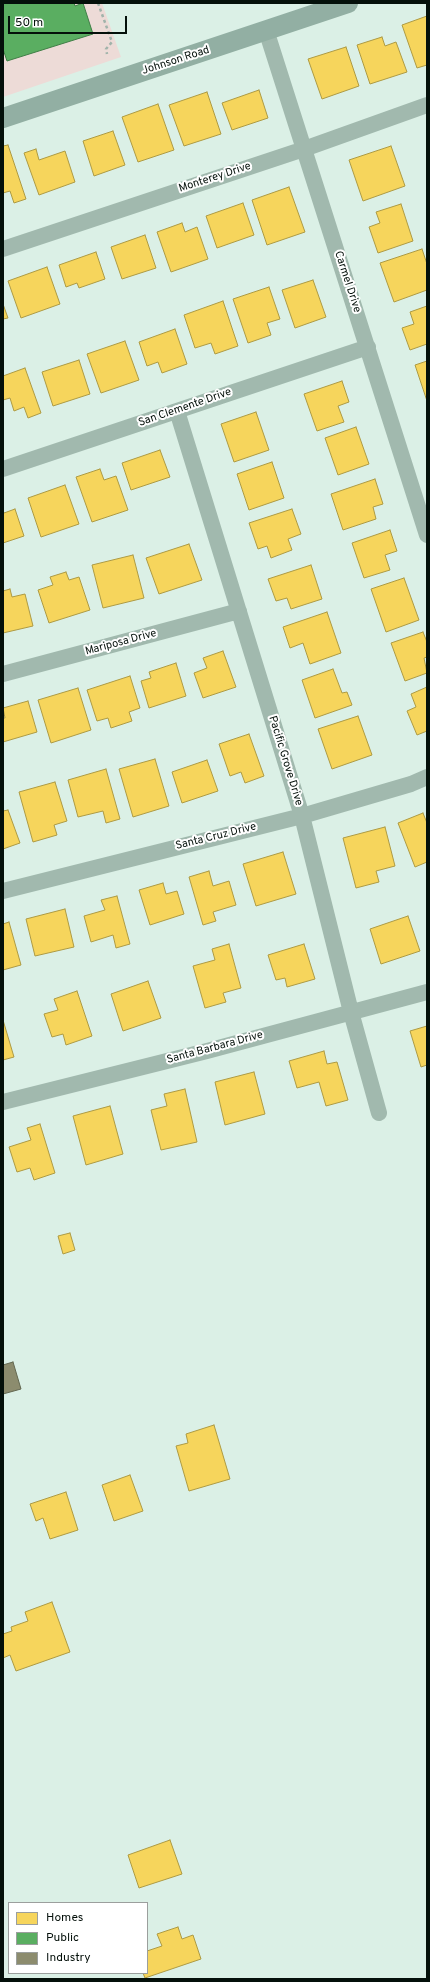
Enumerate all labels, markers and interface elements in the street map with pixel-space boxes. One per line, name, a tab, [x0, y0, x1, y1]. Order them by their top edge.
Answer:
scale bar	[10, 8, 129, 34]
text: 50 m	[15, 15, 43, 31]
street label: Johnson Road	[141, 44, 211, 78]
street label: Monterey Drive	[177, 160, 253, 196]
street label: Carmel Drive	[331, 249, 363, 315]
street label: San Clemente Drive	[137, 386, 233, 430]
street label: Mariposa Drive	[84, 627, 158, 659]
street label: Pacific Grove Drive	[265, 714, 305, 808]
street label: Santa Cruz Drive	[174, 821, 258, 853]
street label: Santa Barbara Drive	[165, 1029, 265, 1067]
legend	[8, 1902, 148, 1974]
text: Homes	[46, 1910, 83, 1926]
text: Public	[46, 1930, 79, 1946]
text: Industry	[46, 1950, 91, 1966]

